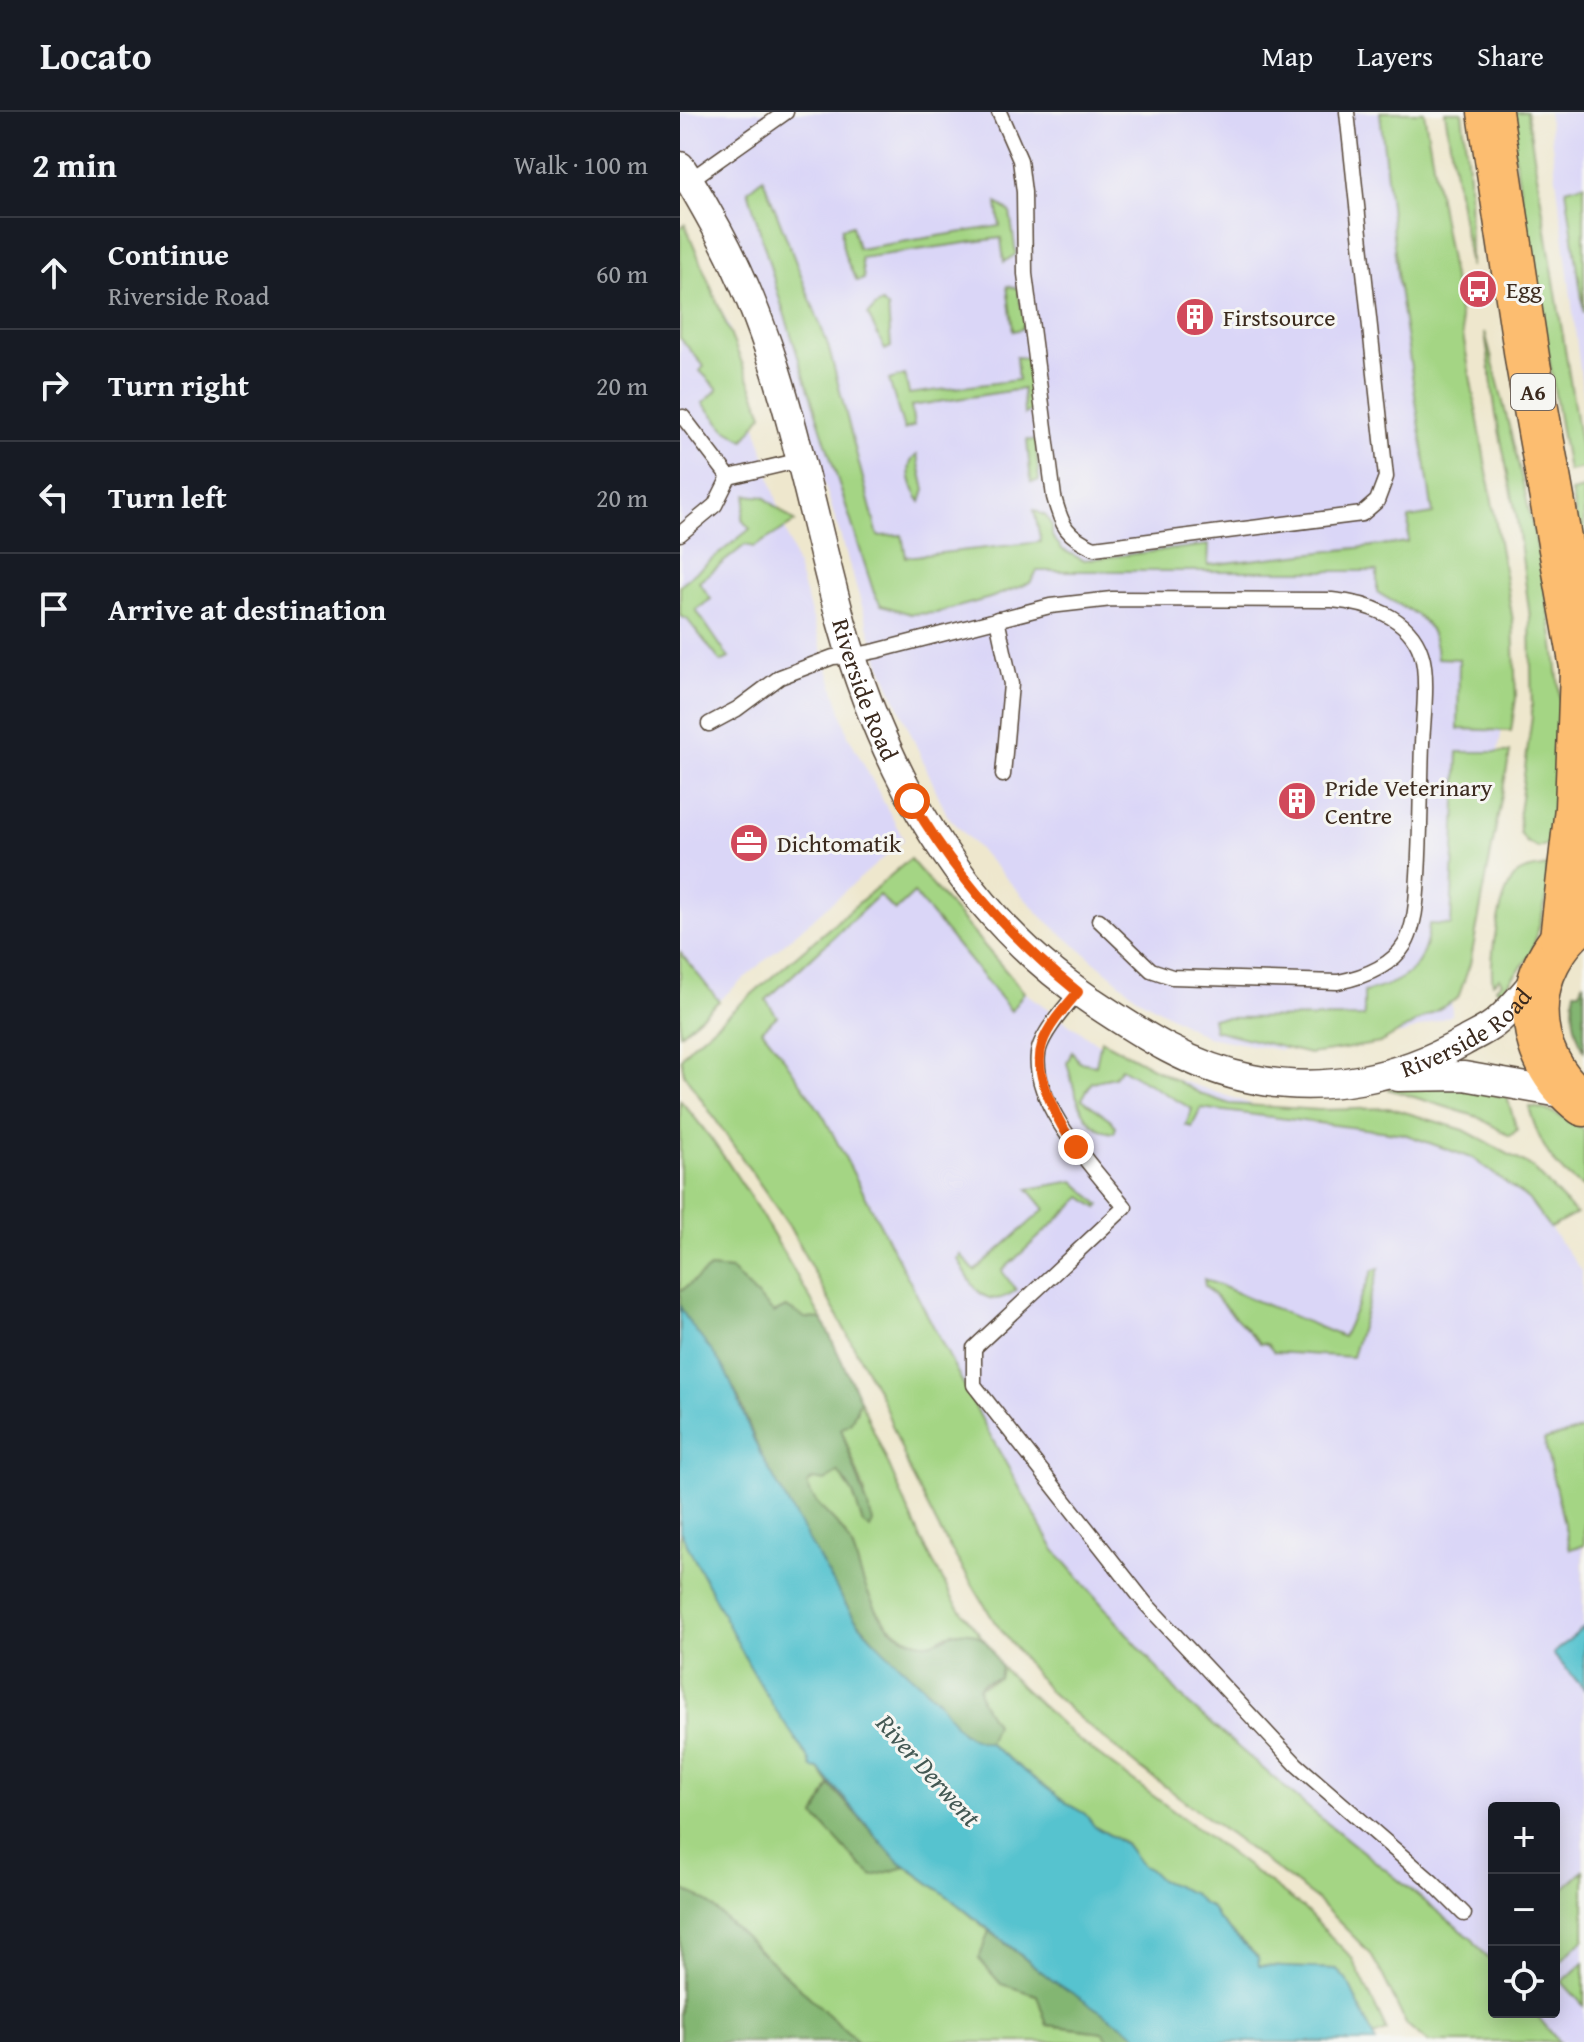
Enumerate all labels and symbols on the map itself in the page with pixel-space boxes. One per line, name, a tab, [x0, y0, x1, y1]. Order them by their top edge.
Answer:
bus stop icon: Egg	[1457, 268, 1499, 310]
place label: Egg	[1506, 272, 1542, 307]
building icon: Firstsource	[1174, 296, 1216, 338]
place label: Firstsource	[1223, 300, 1336, 335]
road number: A6	[1511, 374, 1555, 410]
street label: Riverside Road	[824, 614, 908, 766]
place label: Pride Veterinary Centre	[1325, 770, 1493, 833]
building icon: Pride Veterinary Centre	[1276, 780, 1318, 822]
route start	[894, 783, 930, 819]
office icon: Dichtomatik	[728, 822, 770, 864]
place label: Dichtomatik	[777, 826, 902, 861]
street label: Riverside Road	[1396, 980, 1539, 1086]
route end	[1058, 1129, 1094, 1165]
water label: River Derwent	[867, 1704, 991, 1836]

